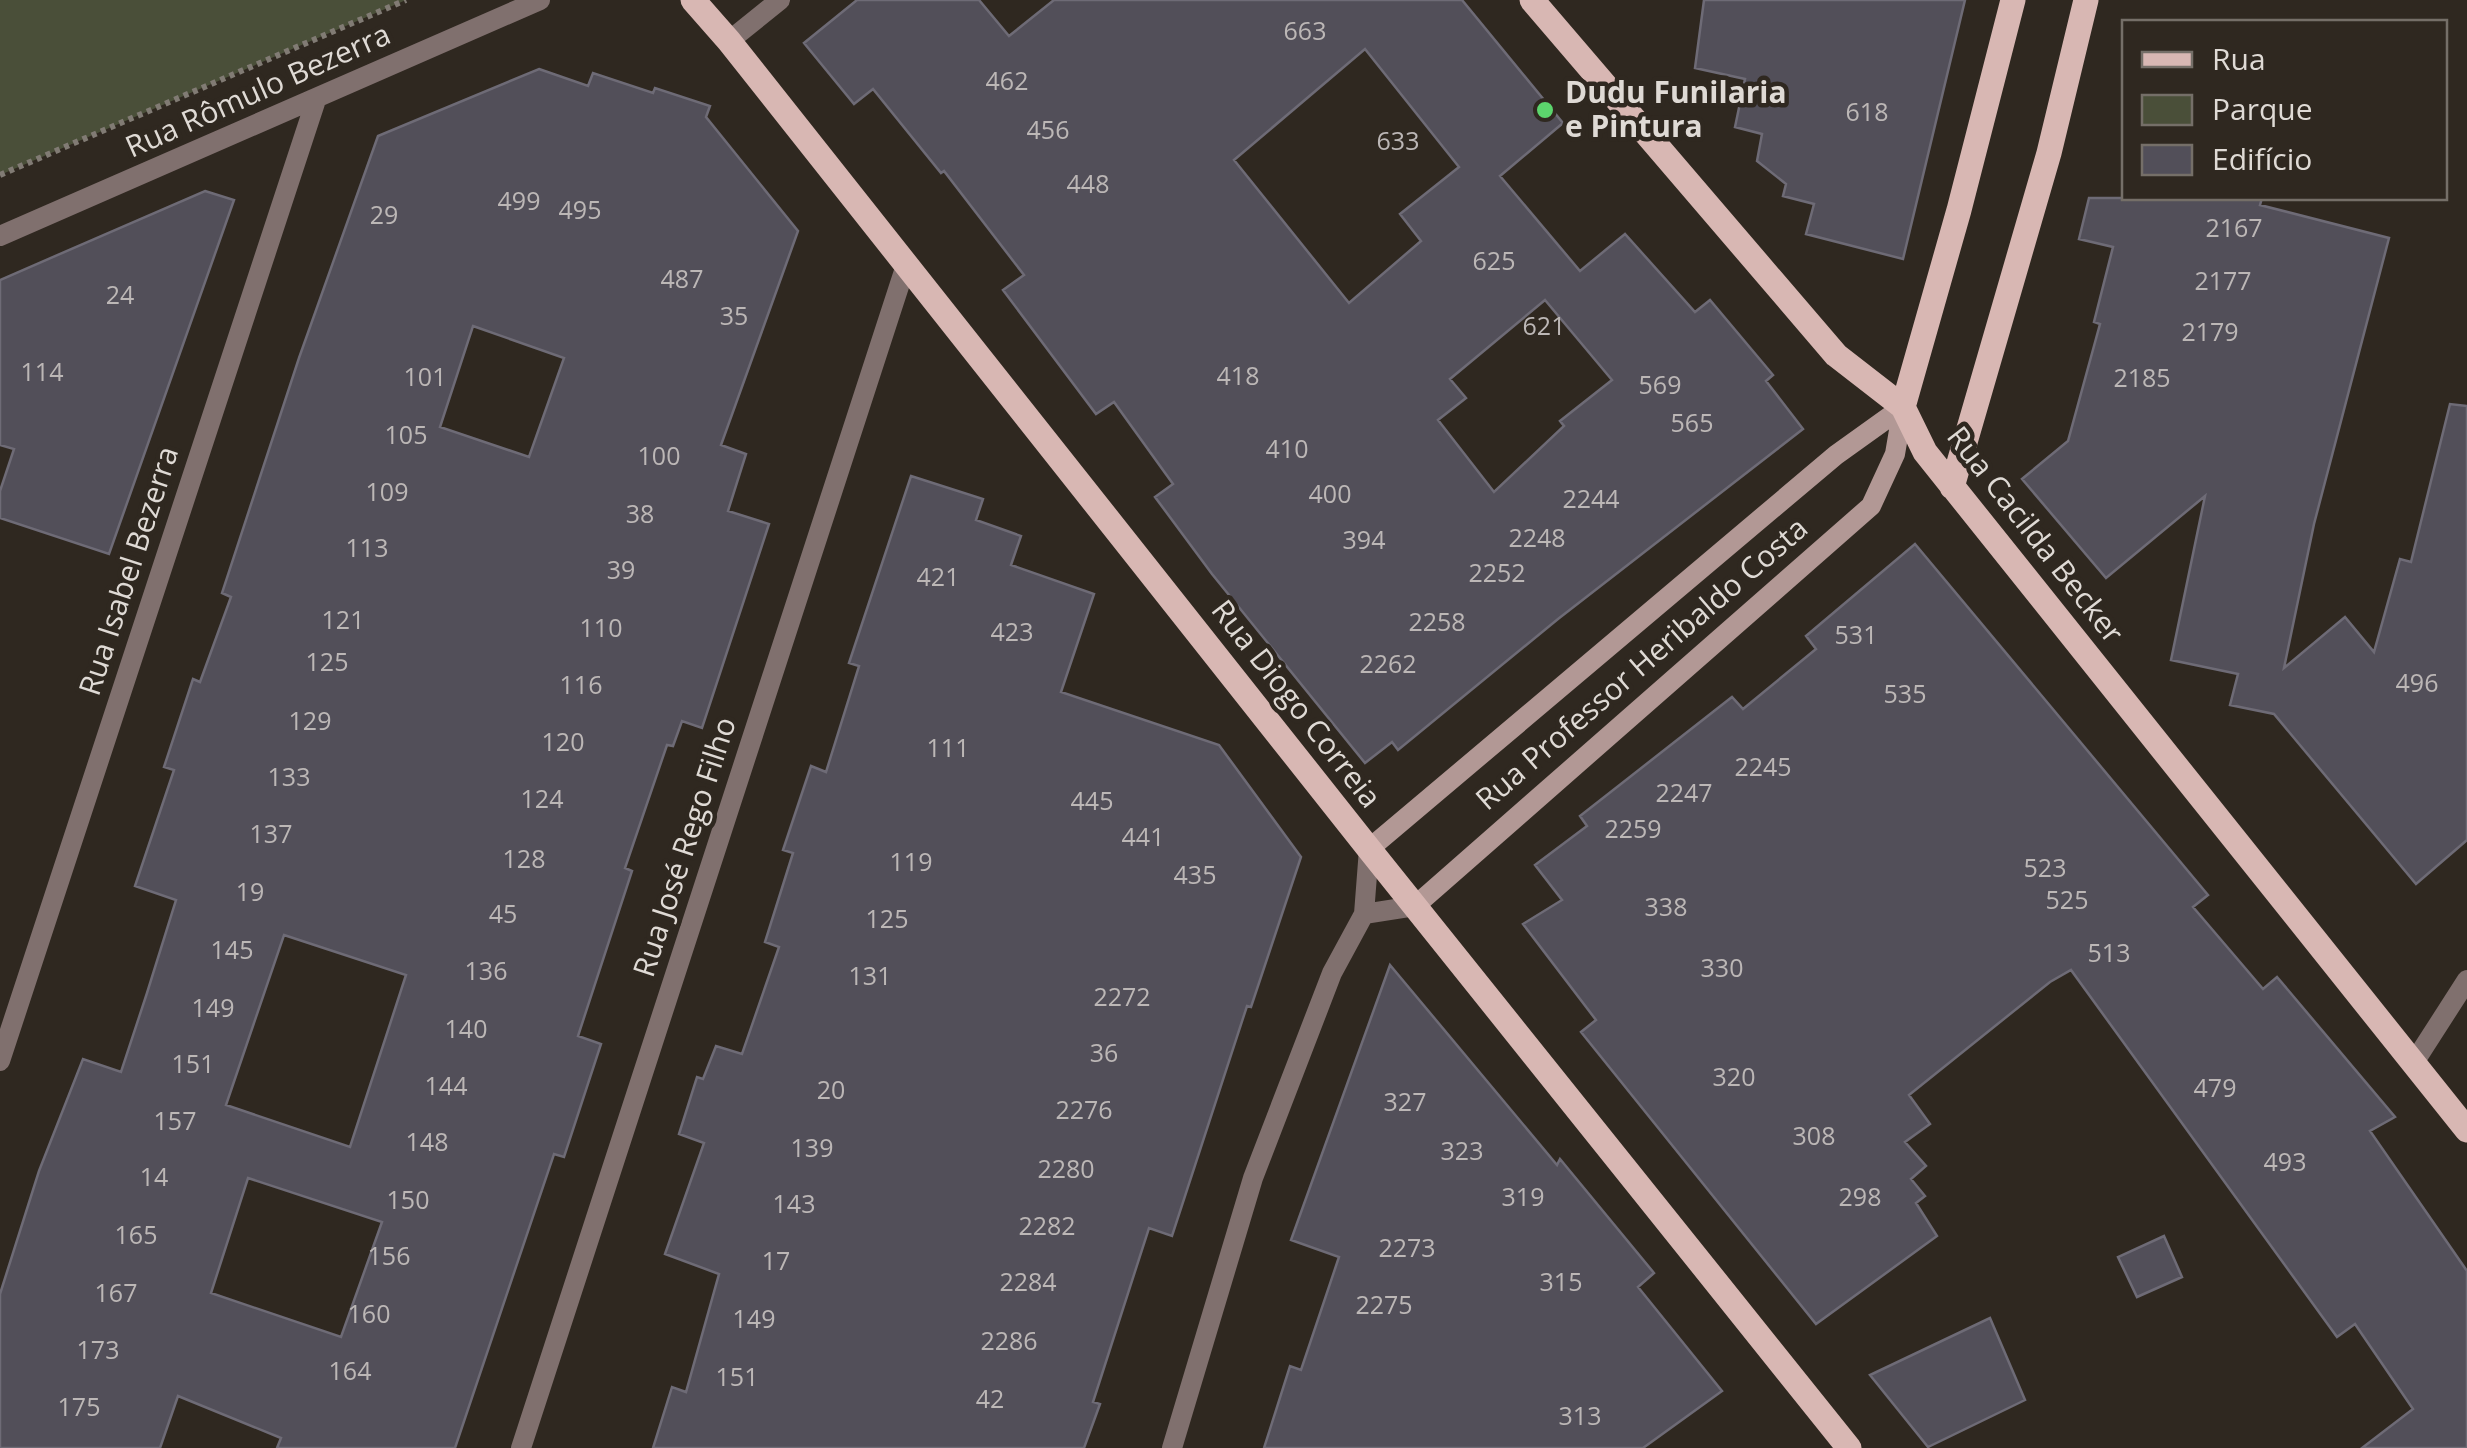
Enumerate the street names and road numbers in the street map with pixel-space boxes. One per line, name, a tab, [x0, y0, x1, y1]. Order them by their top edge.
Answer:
street label: Rua Rômulo Bezerra	[118, 13, 396, 166]
street label: Rua Cacilda Becker	[1939, 417, 2134, 651]
street label: Rua Isabel Bezerra	[68, 441, 187, 700]
street label: Rua Professor Heribaldo Costa	[1466, 507, 1816, 819]
street label: Rua Diogo Correia	[1203, 591, 1391, 816]
street label: Rua José Rego Filho	[622, 711, 745, 982]

